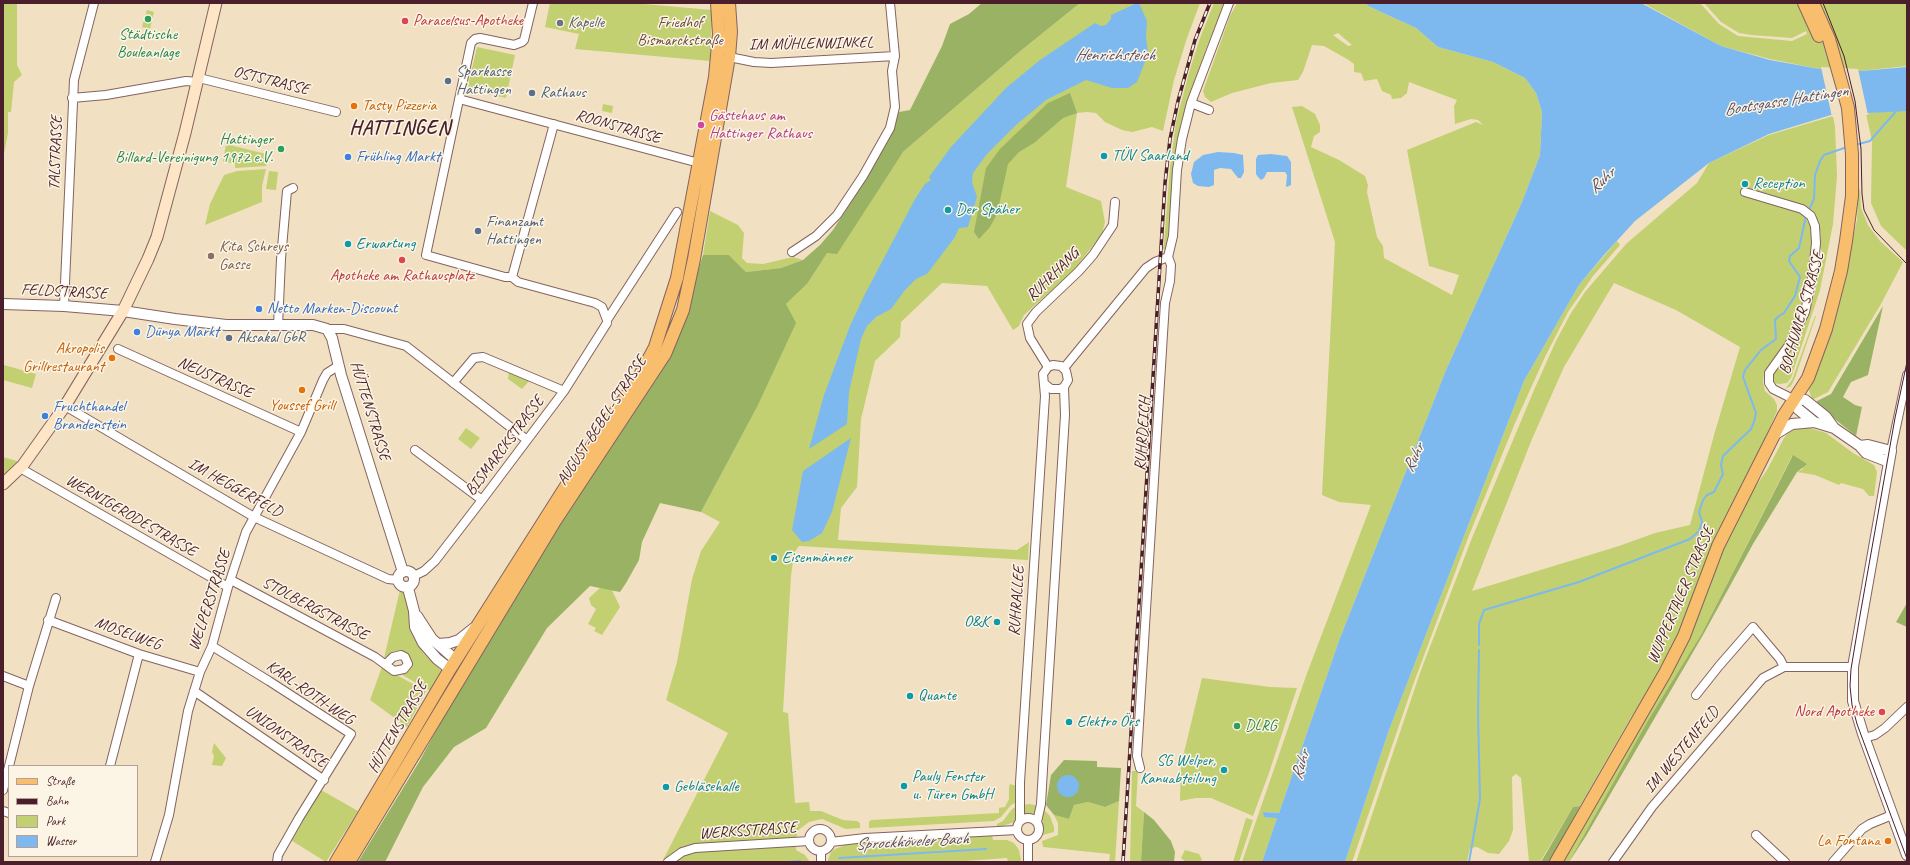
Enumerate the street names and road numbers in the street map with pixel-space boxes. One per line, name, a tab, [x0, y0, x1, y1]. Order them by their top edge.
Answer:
street label: IM MÜHLENWINKEL	[749, 33, 873, 55]
street label: OSTSTRASSE	[231, 62, 311, 100]
street label: ROONSTRASSE	[573, 106, 663, 148]
street label: TALSTRASSE	[45, 115, 67, 191]
street label: RUHRHANG	[1023, 245, 1083, 305]
street label: BOCHUMER STRASSE	[1775, 249, 1829, 377]
street label: FELDSTRASSE	[21, 280, 107, 304]
street label: NEUSTRASSE	[175, 353, 255, 403]
street label: AUGUST-BEBEL-STRASSE	[553, 353, 651, 489]
street label: HÜTTENSTRASSE	[346, 359, 394, 463]
street label: BISMARCKSTRASSE	[461, 392, 549, 500]
street label: RUHRDEICH	[1131, 397, 1155, 471]
street label: IM HEGGERFELD	[185, 454, 285, 522]
street label: WERNIGERODESTRASSE	[62, 471, 200, 561]
street label: WUPPERTALER STRASSE	[1643, 523, 1719, 667]
street label: WELPERSTRASSE	[185, 547, 235, 653]
street label: RUHRALLEE	[1005, 565, 1029, 637]
street label: STOLBERGSTRASSE	[259, 573, 371, 645]
street label: MOSELWEG	[92, 613, 164, 655]
street label: KARL-ROTH-WEG	[263, 657, 357, 729]
street label: HÜTTENSTRASSE	[364, 678, 432, 776]
street label: UNIONSTRASSE	[241, 702, 331, 772]
street label: IM WESTENFELD	[1640, 703, 1724, 797]
street label: WERKSSTRASSE	[699, 818, 797, 844]

